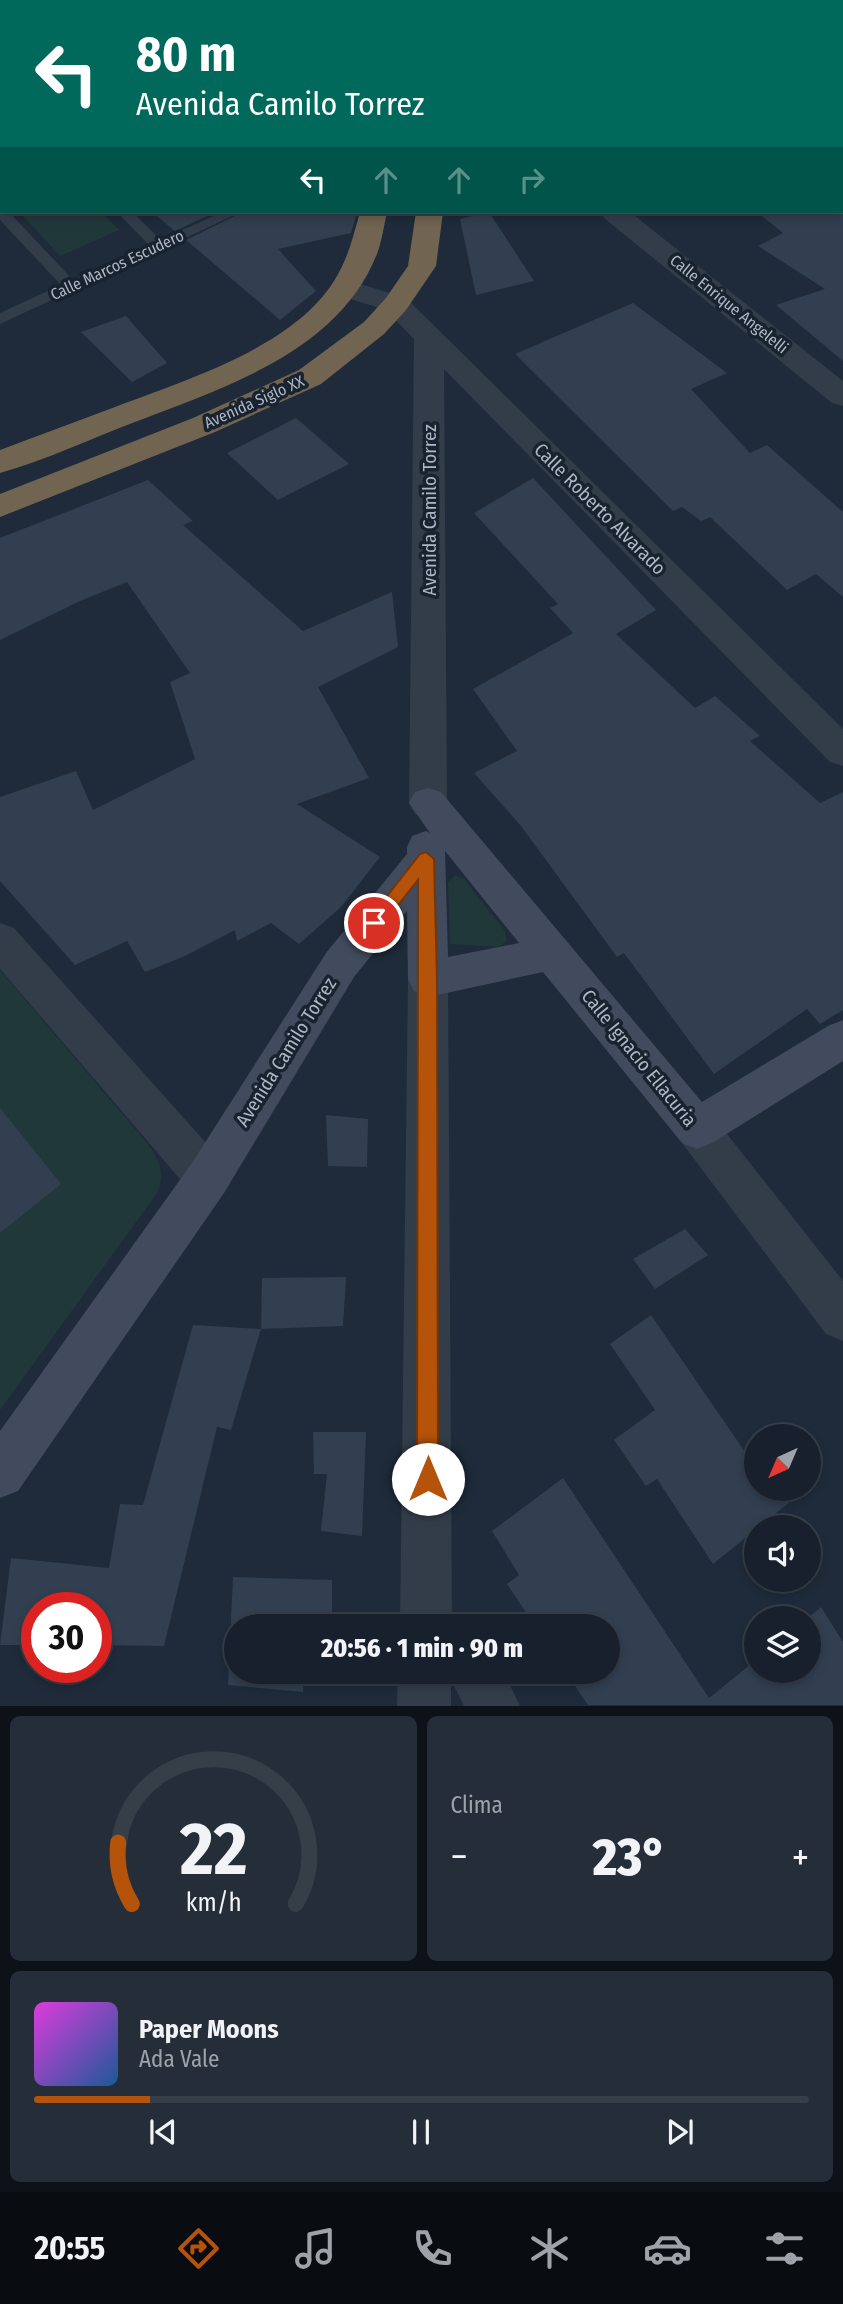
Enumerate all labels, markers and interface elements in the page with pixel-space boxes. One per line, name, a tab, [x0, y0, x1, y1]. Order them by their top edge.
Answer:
text: 80 m	[136, 25, 236, 84]
icon: left	[21, 28, 112, 119]
text: Avenida Camilo Torrez	[136, 85, 425, 123]
icon: left	[294, 161, 332, 199]
icon: ahead	[367, 161, 405, 199]
icon: ahead	[440, 161, 478, 199]
icon: right	[513, 161, 551, 199]
street label: Calle Marcos Escudero	[47, 226, 187, 304]
street label: Calle Enrique Angelelli	[666, 251, 792, 357]
street label: Avenida Siglo XX	[201, 371, 307, 433]
street label: Avenida Camilo Torrez	[418, 424, 441, 596]
street label: Calle Roberto Alvarado	[529, 438, 671, 580]
pin	[344, 893, 404, 953]
icon: arrive	[355, 904, 393, 942]
street label: Avenida Camilo Torrez	[231, 973, 341, 1131]
street label: Calle Ignacio Ellacuria	[577, 985, 701, 1131]
north arrow	[744, 1424, 821, 1502]
map controls	[744, 1424, 821, 1683]
position arrow	[391, 1442, 465, 1516]
button: sound	[744, 1515, 821, 1592]
speed limit sign: 30	[21, 1592, 112, 1683]
button: layers	[744, 1606, 821, 1683]
text: 20:56 · 1 min · 90 m	[321, 1633, 523, 1664]
text: Clima	[451, 1791, 503, 1819]
text: 22	[179, 1807, 247, 1894]
text: 23°	[593, 1826, 667, 1889]
text: −	[451, 1834, 468, 1880]
text: +	[792, 1834, 809, 1880]
text: km/h	[185, 1888, 241, 1918]
text: Paper Moons	[139, 2014, 279, 2045]
text: Ada Vale	[139, 2045, 219, 2073]
icon: previous	[144, 2113, 182, 2151]
icon: pause	[402, 2113, 440, 2151]
icon: next	[661, 2113, 699, 2151]
icon: directions	[174, 2224, 223, 2273]
icon: music	[291, 2224, 340, 2273]
icon: phone	[408, 2224, 457, 2273]
icon: climate	[525, 2224, 574, 2273]
icon: car	[643, 2224, 692, 2273]
icon: filters	[760, 2224, 809, 2273]
text: 20:55	[34, 2229, 105, 2267]

